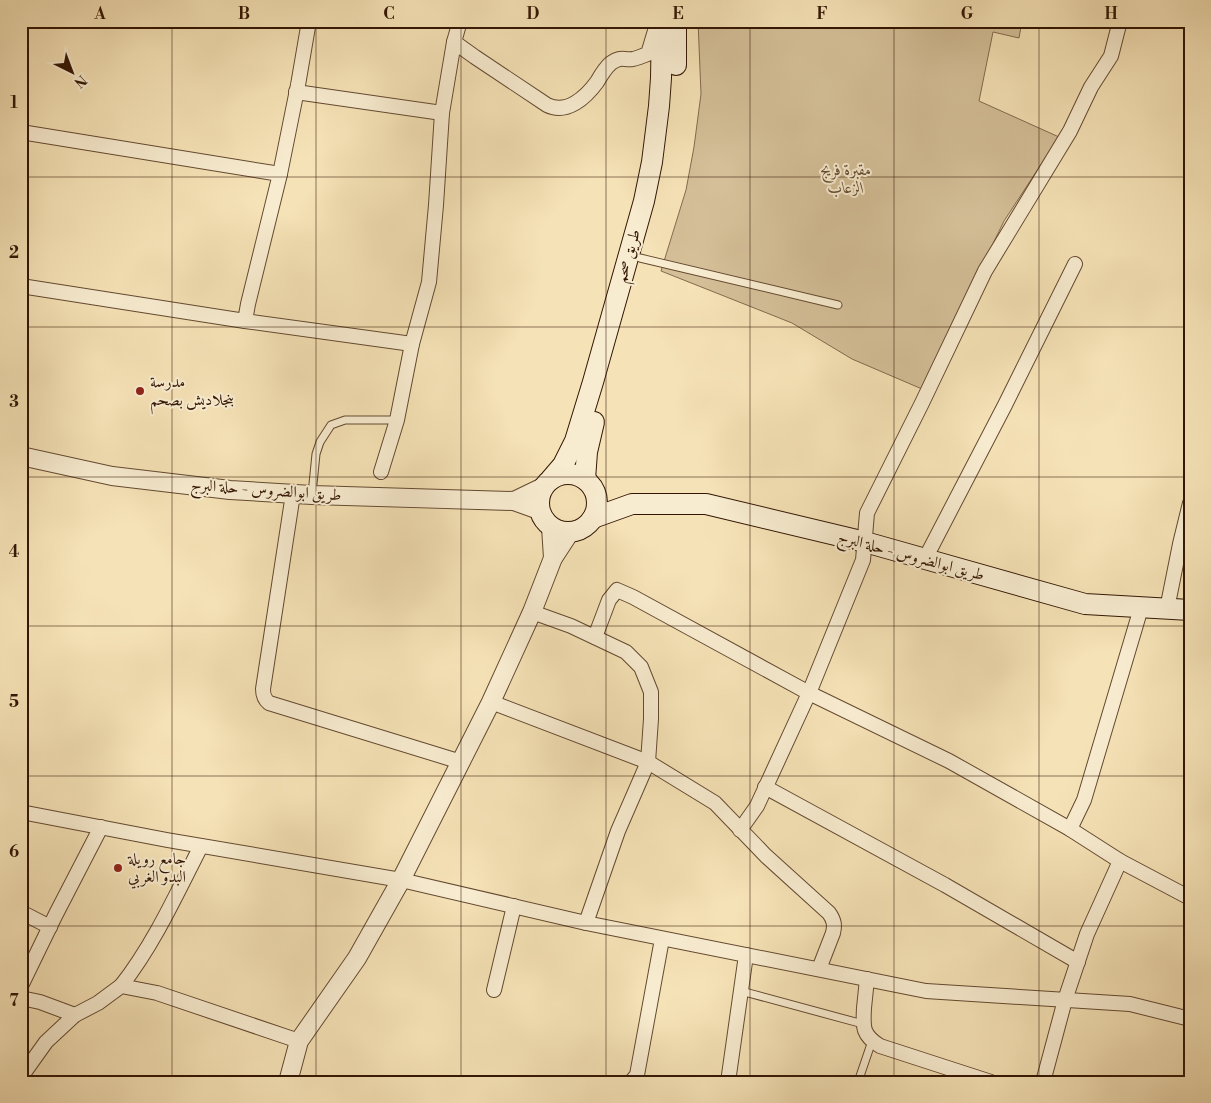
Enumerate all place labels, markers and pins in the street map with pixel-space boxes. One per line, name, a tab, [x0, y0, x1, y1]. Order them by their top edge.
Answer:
place label: مدرسة بنجلاديش بصحم	[150, 372, 234, 415]
marker: مدرسة بنجلاديش بصحم	[134, 385, 146, 397]
place label: جامع رويلة البدو الغربي	[127, 849, 186, 889]
marker: جامع رويلة البدو الغربي	[112, 862, 124, 874]

